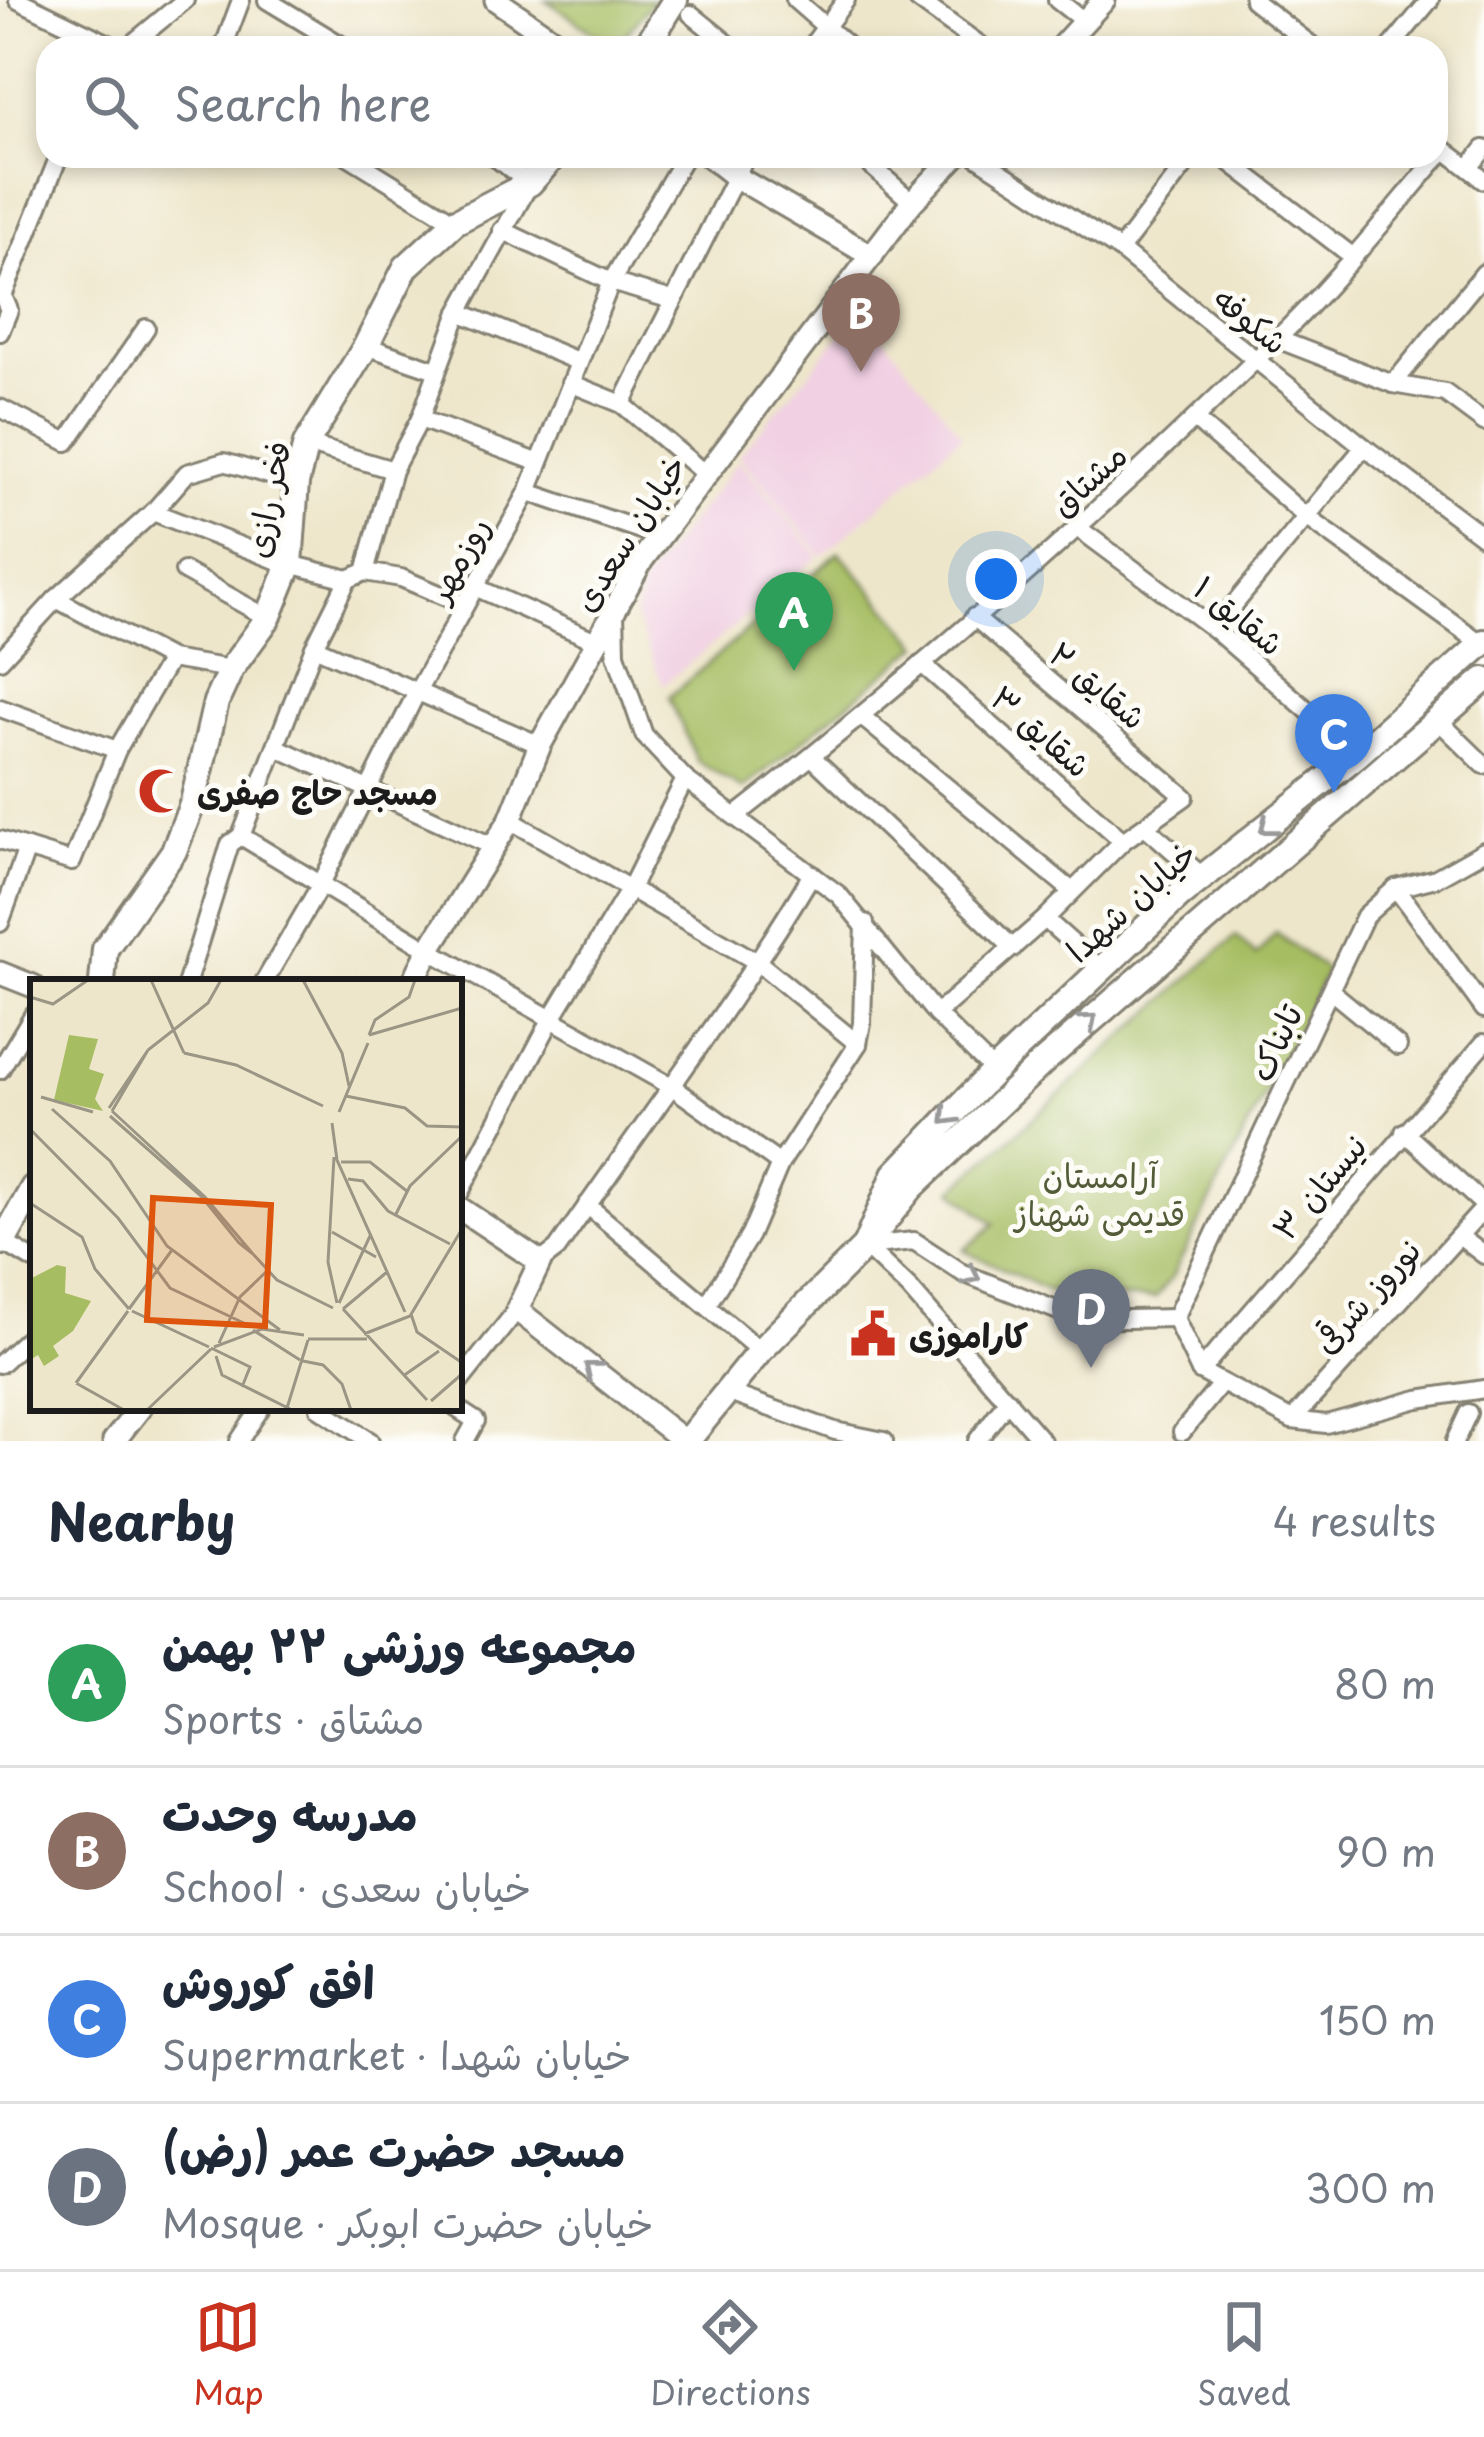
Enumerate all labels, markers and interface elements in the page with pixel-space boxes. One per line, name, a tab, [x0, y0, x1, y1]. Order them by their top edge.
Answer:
search box	[36, 36, 1448, 168]
text: Search here	[174, 68, 431, 136]
icon: search	[78, 69, 144, 135]
pin: B	[822, 273, 900, 372]
street label: شکوفه	[1204, 273, 1300, 365]
street label: مشتاق	[1037, 430, 1137, 526]
street label: فخر رازی	[230, 436, 302, 562]
street label: خیابان سعدی	[558, 444, 698, 620]
street label: روزمهر	[412, 506, 501, 612]
your location	[966, 549, 1026, 609]
street label: شقایق ۱	[1184, 562, 1296, 666]
pin: A	[755, 572, 833, 671]
street label: شقایق ۲	[1039, 628, 1159, 740]
street label: شقایق ۳	[981, 672, 1103, 788]
pin: C	[1295, 694, 1373, 793]
mosque icon: مسجد حاج صفری	[136, 766, 186, 816]
place label: مسجد حاج صفری	[197, 766, 438, 816]
one-way arrow	[1259, 813, 1281, 834]
street label: خیابان شهدا	[1053, 827, 1207, 973]
inset map	[30, 979, 462, 1411]
street label: تابناک	[1234, 995, 1314, 1089]
one-way arrow	[1075, 1014, 1097, 1036]
one-way arrow	[940, 1103, 962, 1125]
street label: نیستان ۳	[1259, 1122, 1377, 1250]
park label: آرامستان قدیمی شهناز	[1012, 1149, 1185, 1237]
street label: نوروز شرقی	[1300, 1224, 1432, 1364]
one-way arrow	[960, 1262, 981, 1285]
pin: D	[1052, 1269, 1130, 1368]
public building icon: کاراموزی	[848, 1309, 898, 1359]
place label: کاراموزی	[909, 1309, 1028, 1359]
one-way arrow	[583, 1362, 605, 1383]
text: Nearby	[48, 1481, 235, 1558]
text: 4 results	[1273, 1490, 1436, 1549]
text: مجموعه ورزشی ۲۲ بهمن	[162, 1610, 637, 1678]
text: A	[72, 1653, 102, 1712]
text: 80 m	[1334, 1653, 1436, 1712]
text: Sports · مشتاق	[162, 1688, 425, 1747]
text: مدرسه وحدت	[162, 1778, 418, 1846]
text: B	[74, 1821, 100, 1880]
text: 90 m	[1336, 1821, 1436, 1880]
text: School · خیابان سعدی	[162, 1856, 531, 1915]
text: افق کوروش	[162, 1946, 374, 2014]
text: C	[72, 1989, 102, 2048]
text: 150 m	[1319, 1989, 1436, 2048]
text: Supermarket · خیابان شهدا	[162, 2024, 632, 2083]
text: مسجد حضرت عمر (رض)	[162, 2114, 626, 2182]
text: D	[71, 2157, 103, 2216]
text: 300 m	[1305, 2157, 1436, 2216]
text: Mosque · خیابان حضرت ابوبکر	[162, 2192, 653, 2251]
tab: Map	[193, 2294, 264, 2416]
tab: Directions	[650, 2294, 811, 2416]
tab: Saved	[1197, 2294, 1291, 2416]

